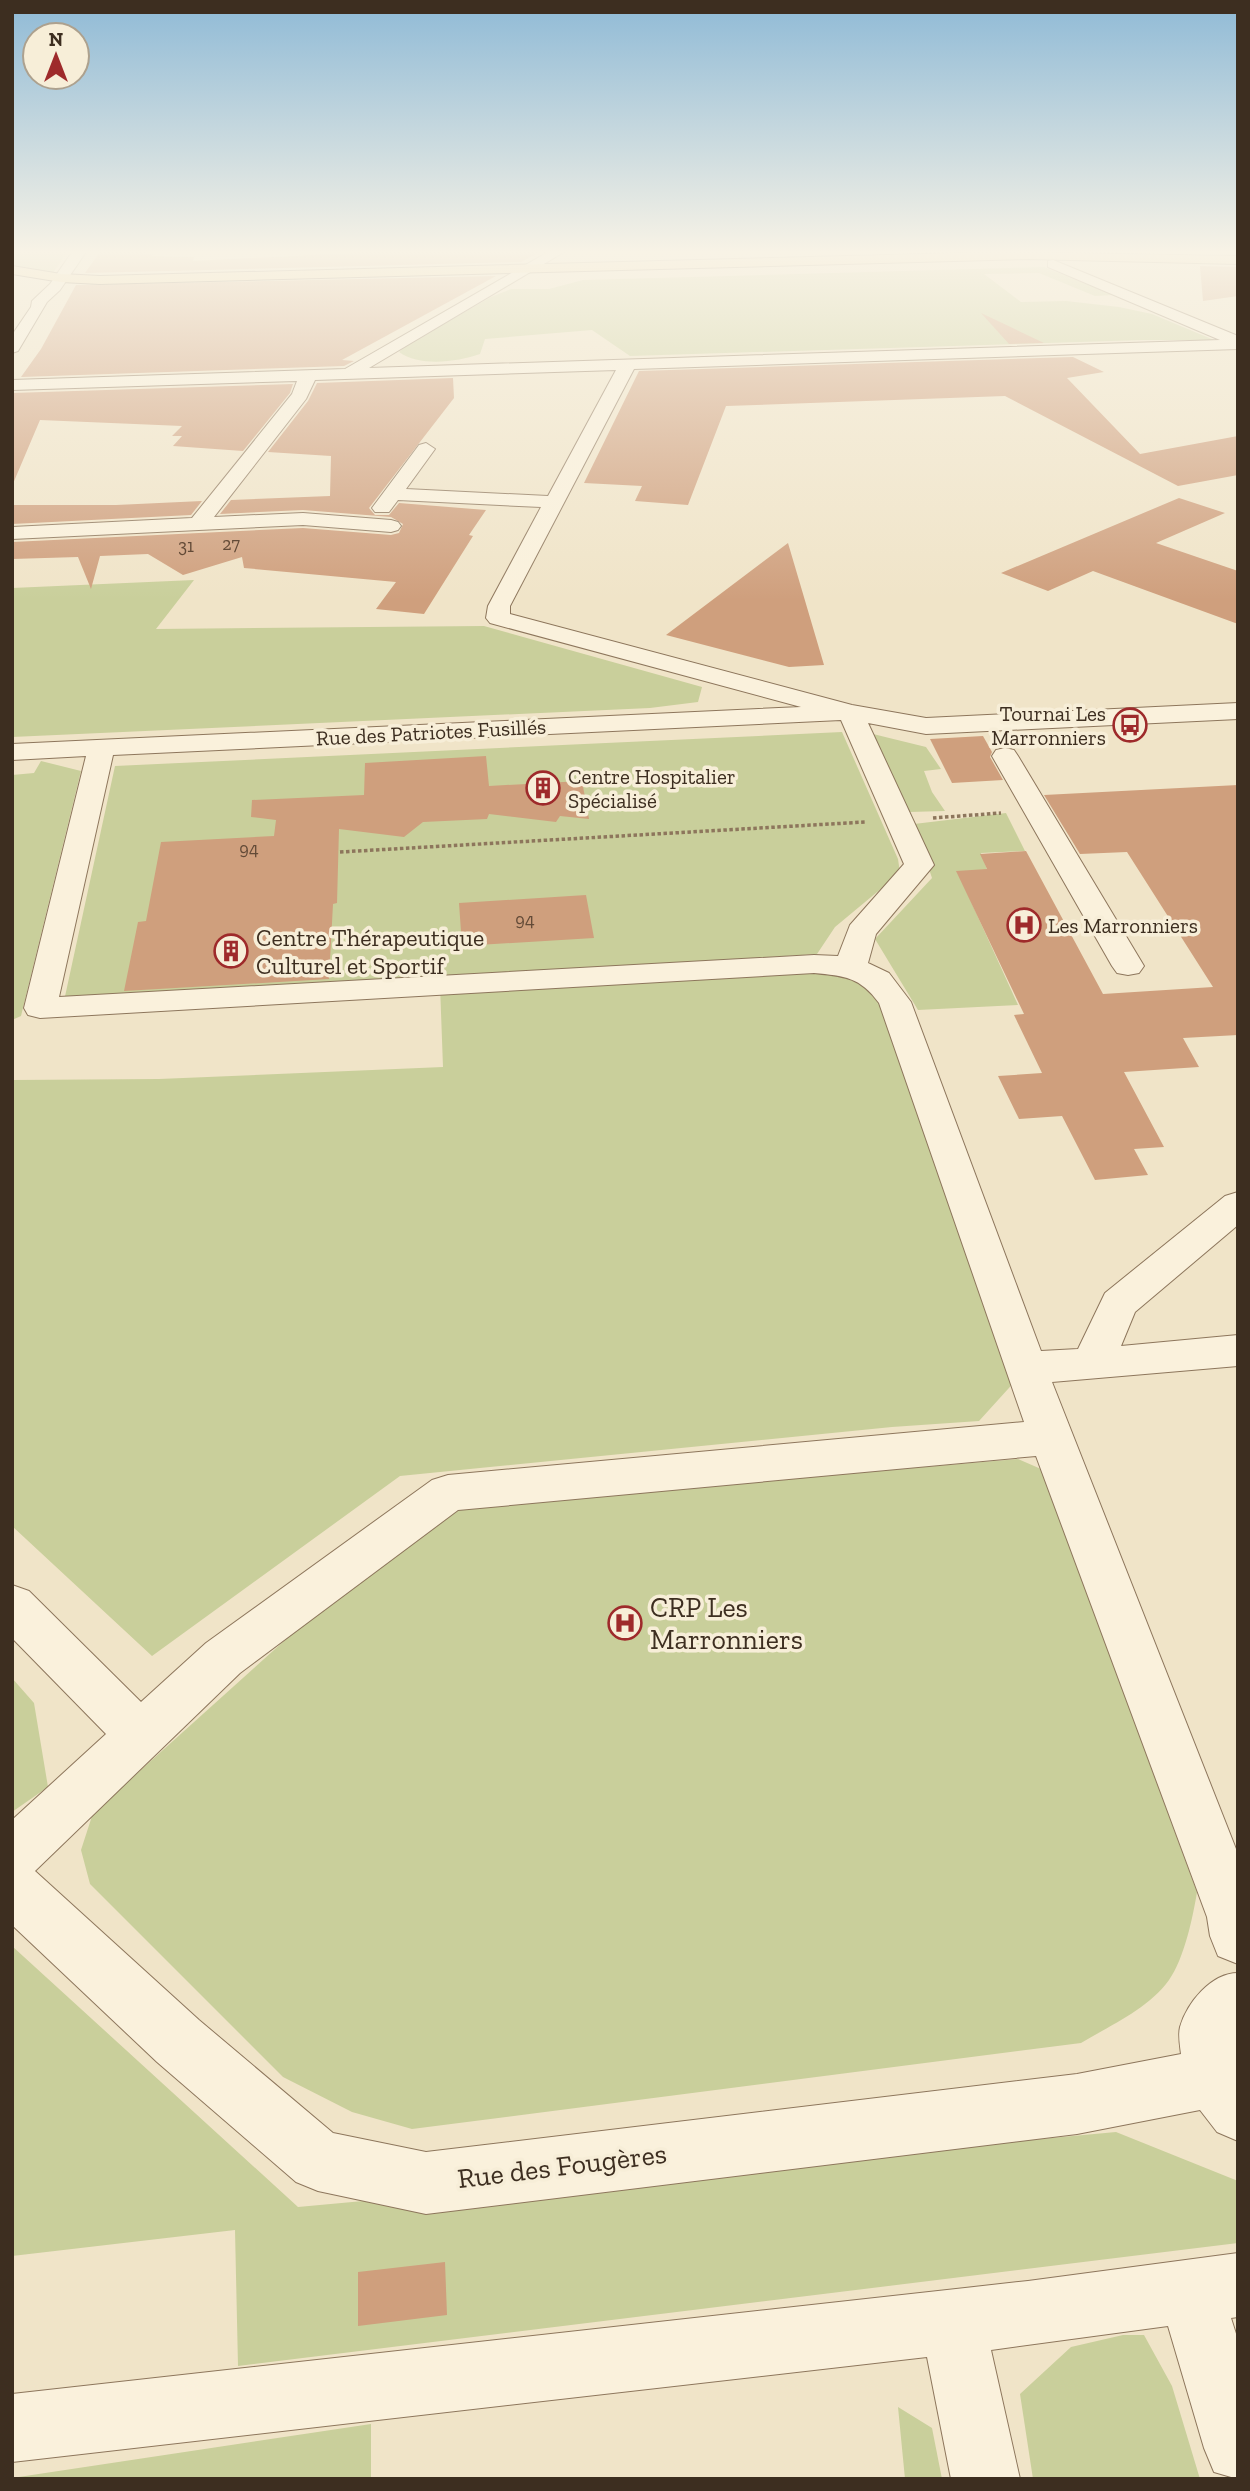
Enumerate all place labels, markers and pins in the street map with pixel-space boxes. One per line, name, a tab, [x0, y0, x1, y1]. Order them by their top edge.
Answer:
place label: Tournai Les Marronniers	[991, 701, 1106, 750]
bus stop icon: Tournai Les Marronniers	[1111, 706, 1149, 744]
place label: Centre Hospitalier Spécialisé	[568, 764, 736, 813]
building icon: Centre Hospitalier Spécialisé	[524, 769, 562, 807]
hospital icon: Les Marronniers	[1005, 906, 1043, 944]
place label: Les Marronniers	[1048, 913, 1198, 938]
place label: Centre Thérapeutique Culturel et Sportif	[256, 923, 484, 980]
building icon: Centre Thérapeutique Culturel et Sportif	[212, 932, 250, 970]
place label: CRP Les Marronniers	[650, 1591, 803, 1656]
hospital icon: CRP Les Marronniers	[606, 1604, 644, 1642]

